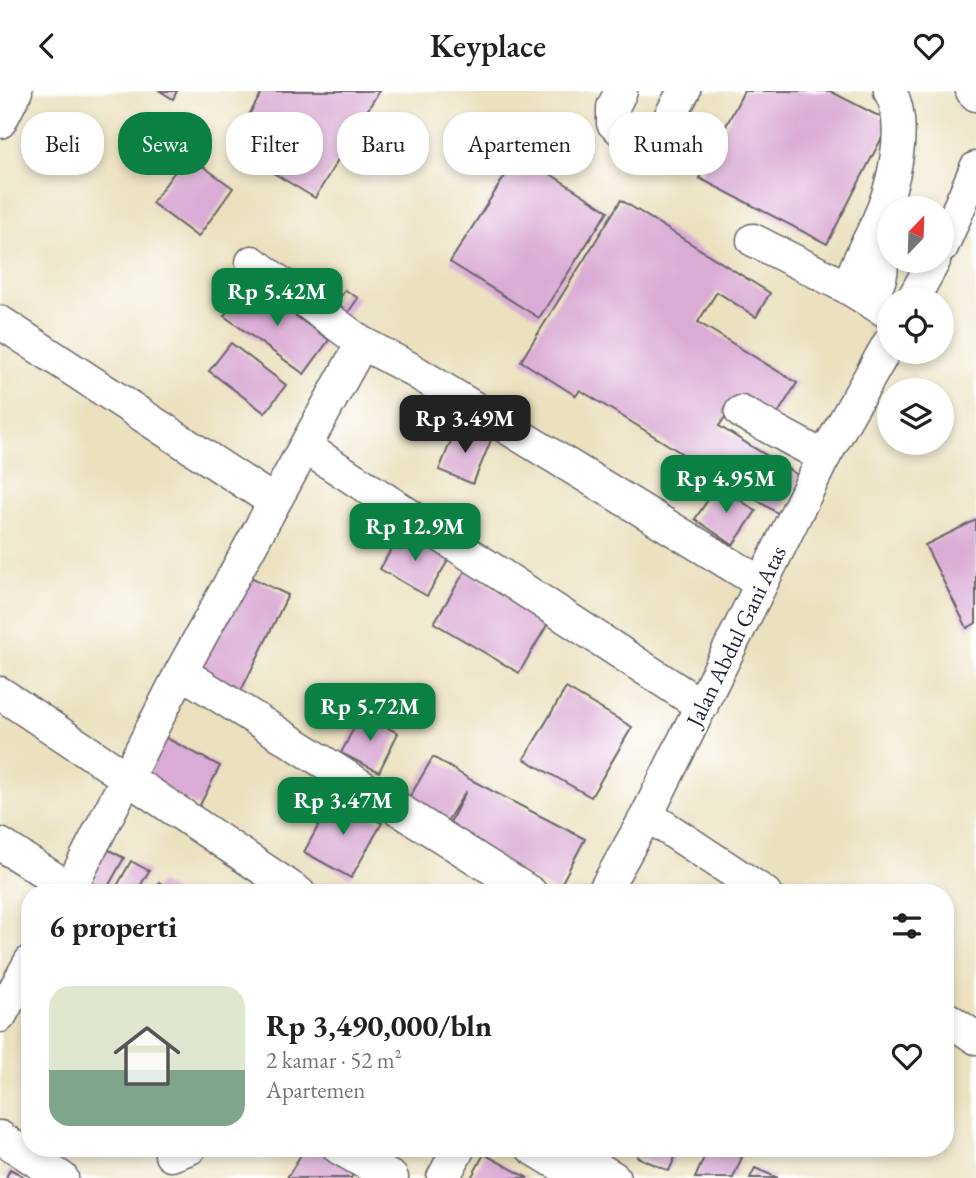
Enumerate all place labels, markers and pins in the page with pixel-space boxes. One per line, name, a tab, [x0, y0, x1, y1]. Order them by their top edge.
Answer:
pin: Rp 5.42M	[205, 268, 349, 328]
pin: Rp 3.49M	[393, 395, 537, 455]
pin: Rp 4.95M	[654, 455, 798, 515]
pin: Rp 12.9M	[343, 503, 487, 563]
pin: Rp 5.72M	[298, 683, 442, 743]
pin: Rp 3.47M	[271, 777, 415, 837]

